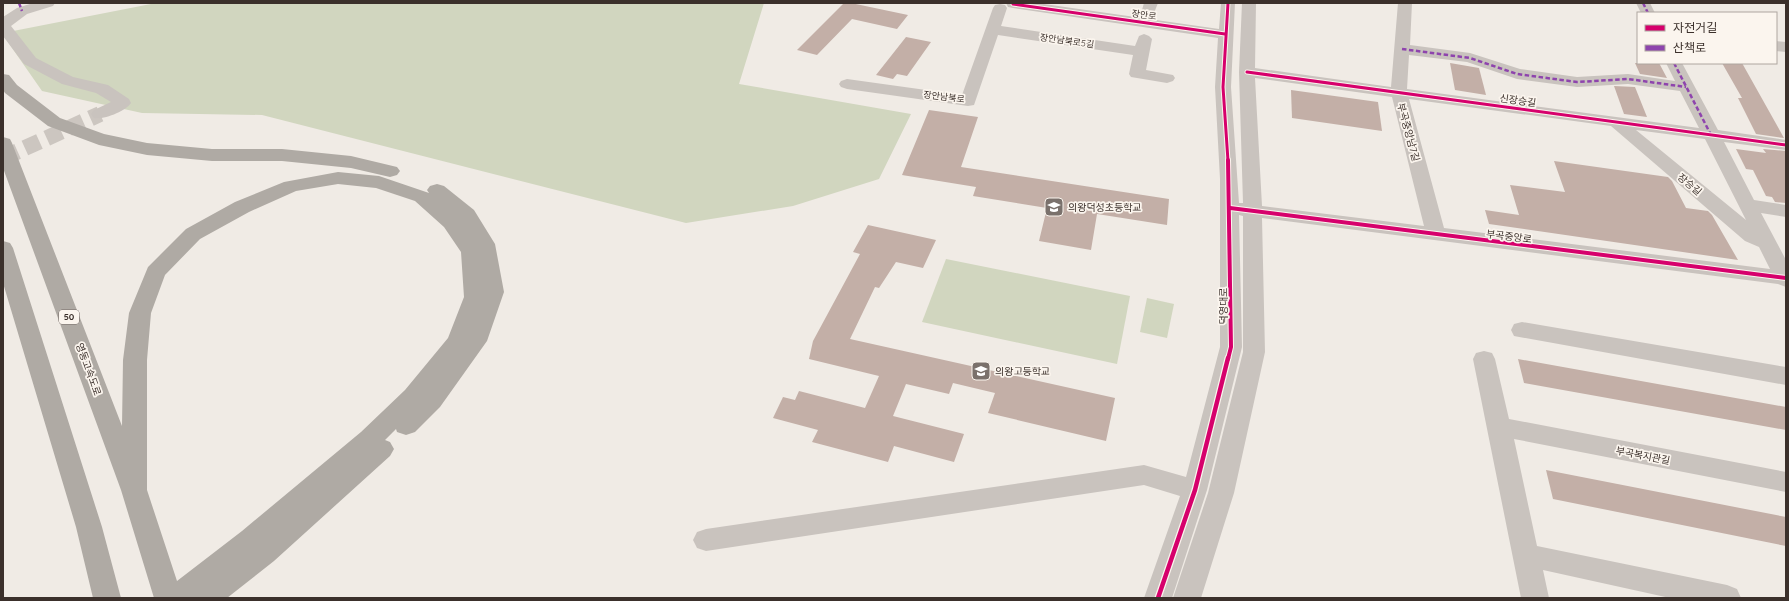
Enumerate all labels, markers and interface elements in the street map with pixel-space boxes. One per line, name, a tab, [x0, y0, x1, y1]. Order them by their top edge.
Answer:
street label: 장안로	[1131, 7, 1157, 22]
legend	[1637, 12, 1777, 64]
text: 자전거길	[1673, 20, 1717, 35]
street label: 장안남북로5길	[1039, 31, 1095, 50]
text: 산책로	[1673, 40, 1706, 55]
street label: 장안남북로	[923, 89, 965, 104]
street label: 신장승길	[1499, 91, 1537, 109]
street label: 부곡중앙남7길	[1394, 101, 1423, 163]
street label: 장승길	[1675, 171, 1704, 198]
school or university icon: 의왕덕성초등학교	[1043, 196, 1065, 218]
place label: 의왕덕성초등학교	[1068, 201, 1142, 214]
street label: 부곡중앙로	[1485, 227, 1533, 246]
street label: 덕영대로	[1217, 288, 1230, 324]
road number: 50	[59, 310, 79, 324]
street label: 영동고속도로	[73, 341, 104, 397]
school or university icon: 의왕고등학교	[970, 360, 992, 382]
place label: 의왕고등학교	[995, 365, 1050, 378]
street label: 부곡복지관길	[1615, 444, 1671, 467]

